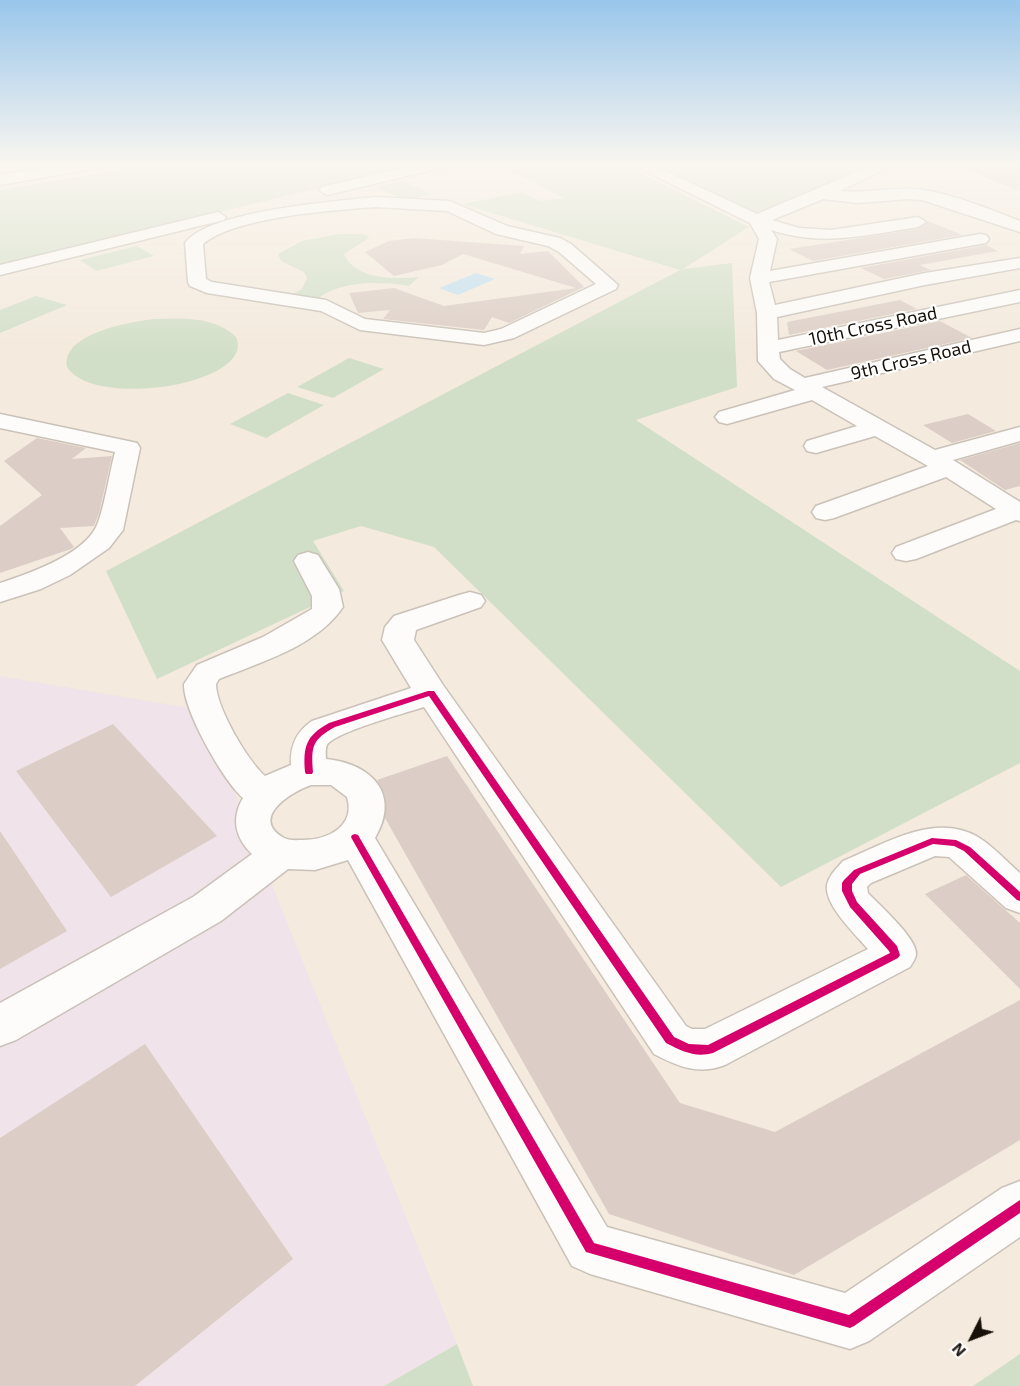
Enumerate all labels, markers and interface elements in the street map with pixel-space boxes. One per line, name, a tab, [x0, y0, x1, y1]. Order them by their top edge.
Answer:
street label: 10th Cross Road	[807, 302, 939, 350]
street label: 9th Cross Road	[849, 336, 973, 384]
north arrow	[942, 1308, 1002, 1368]
text: N	[947, 1340, 969, 1361]

